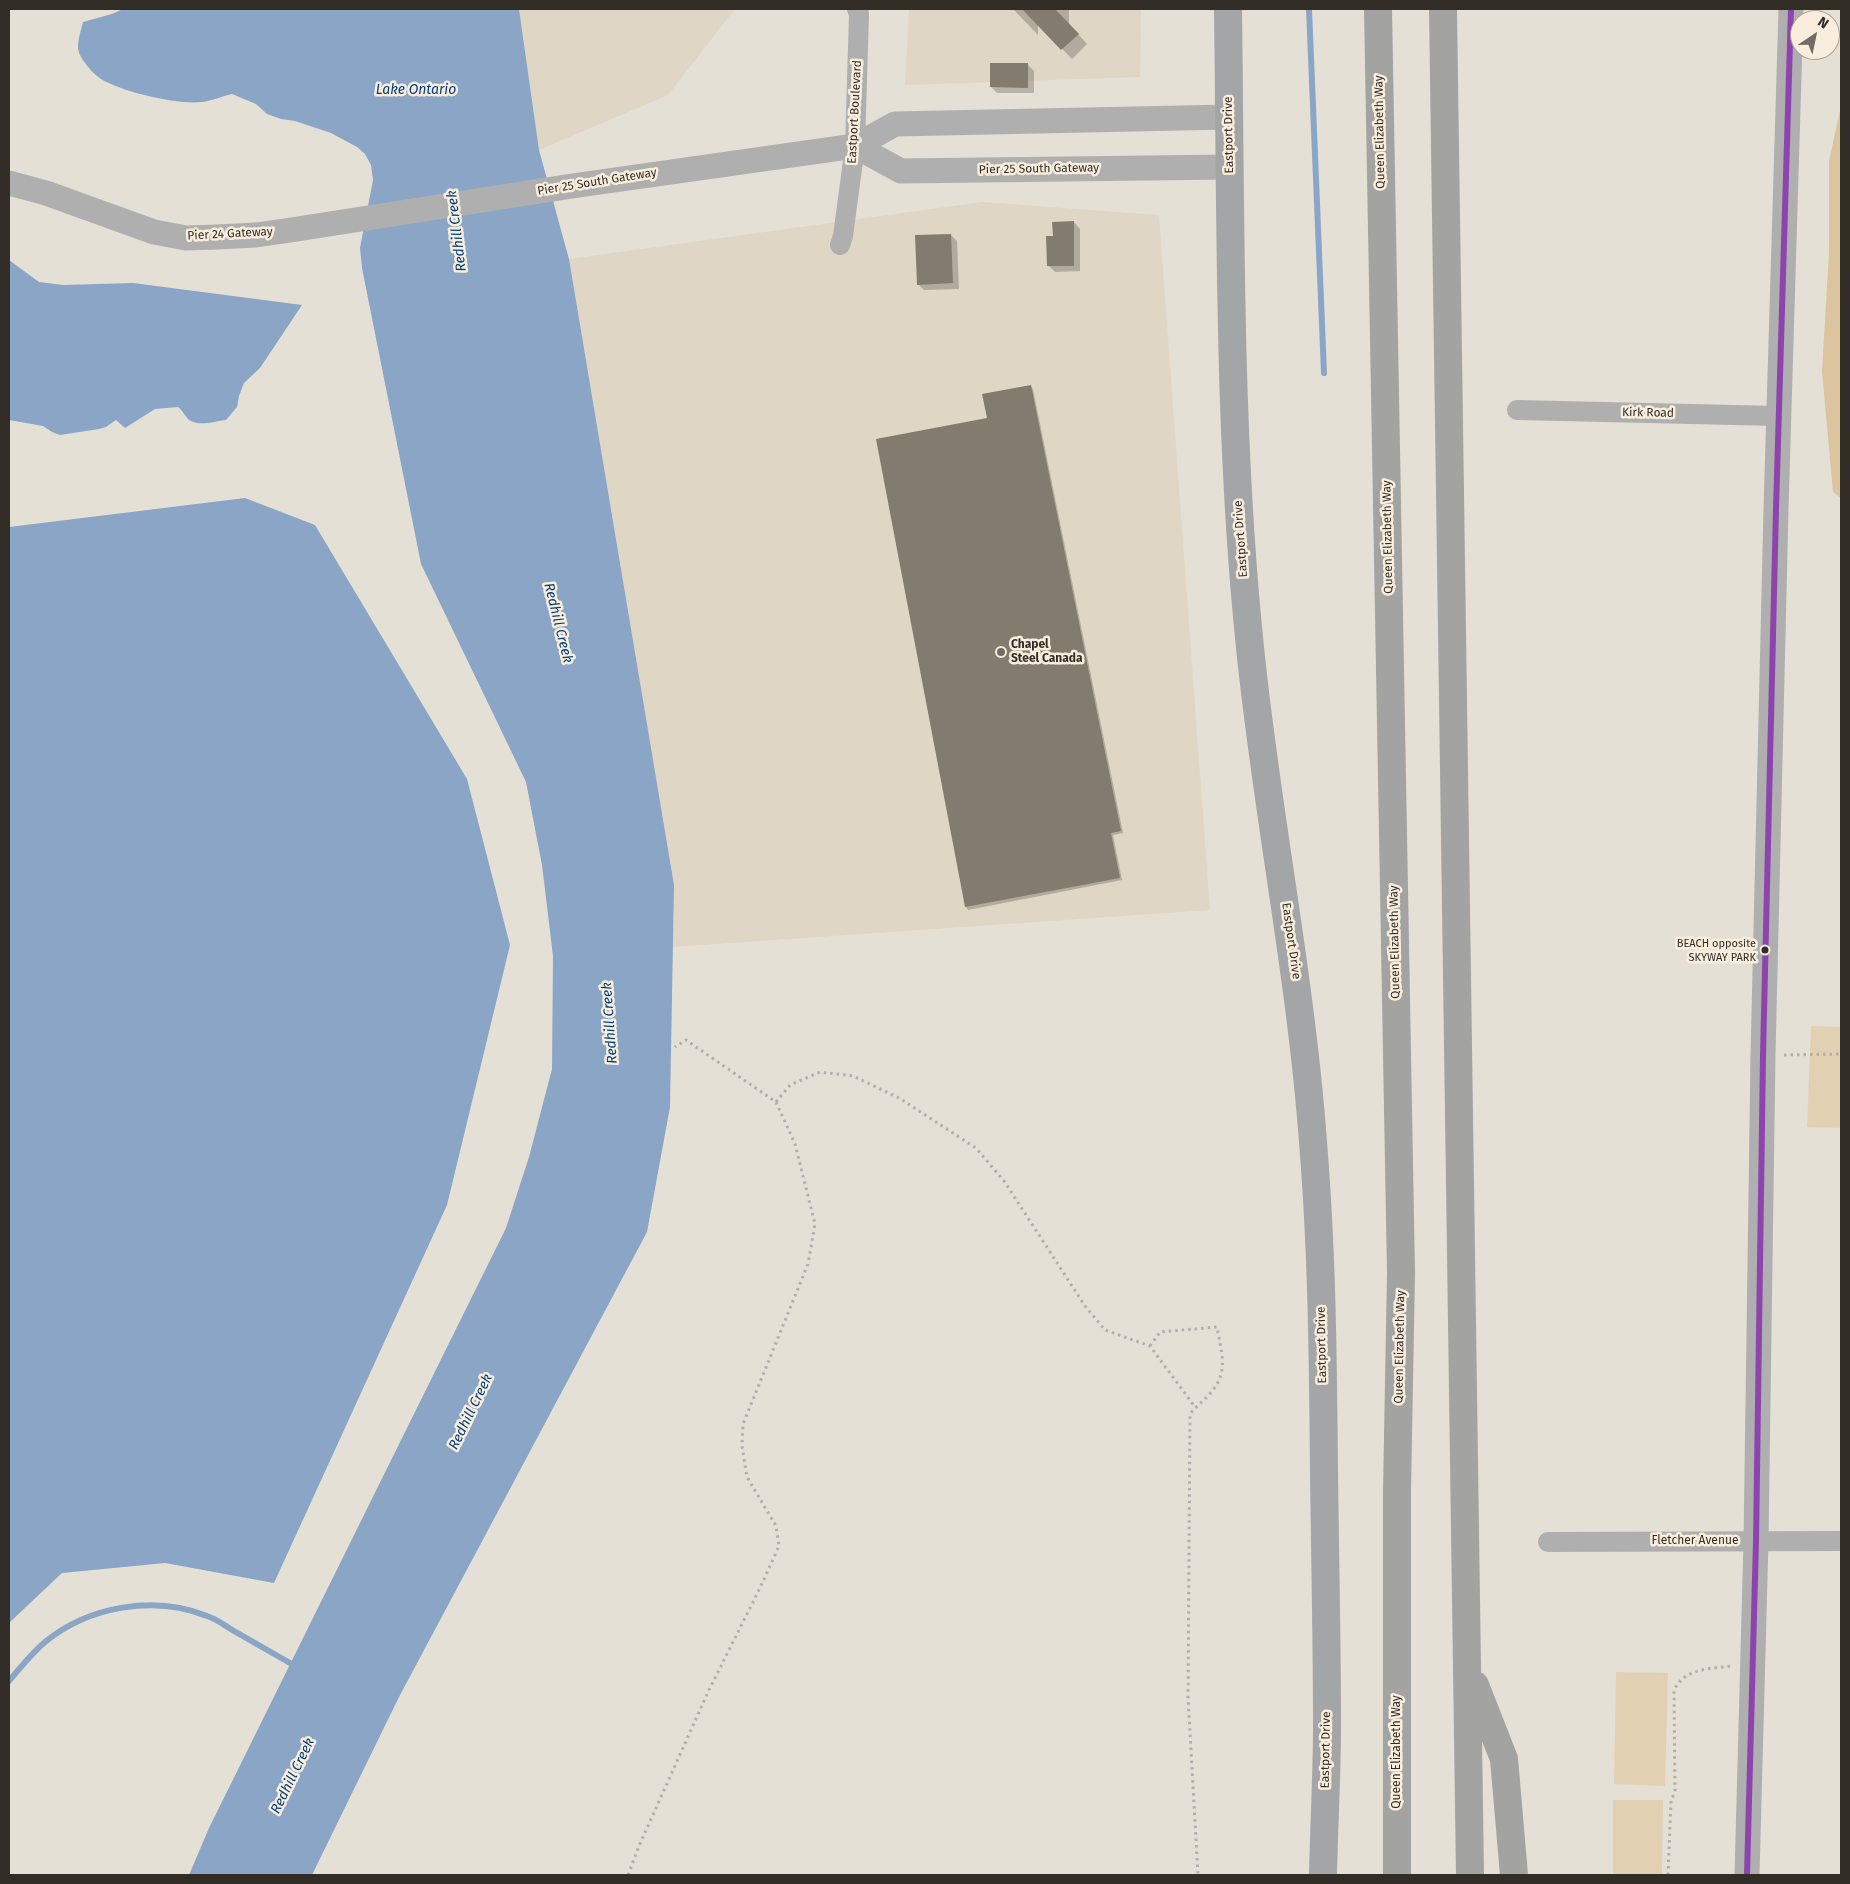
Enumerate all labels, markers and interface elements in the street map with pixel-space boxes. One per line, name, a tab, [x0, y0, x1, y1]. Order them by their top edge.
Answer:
north arrow	[1790, 10, 1840, 60]
text: N	[1814, 13, 1832, 33]
street label: Eastport Boulevard	[845, 60, 865, 164]
street label: Queen Elizabeth Way	[1372, 75, 1388, 189]
water label: Lake Ontario	[376, 82, 456, 98]
street label: Eastport Drive	[1221, 96, 1237, 174]
street label: Pier 25 South Gateway	[979, 161, 1099, 177]
street label: Pier 25 South Gateway	[536, 165, 658, 199]
water label: Redhill Creek	[444, 189, 470, 273]
street label: Pier 24 Gateway	[187, 225, 273, 243]
street label: Kirk Road	[1622, 405, 1674, 421]
street label: Queen Elizabeth Way	[1380, 480, 1396, 594]
street label: Eastport Drive	[1231, 500, 1251, 578]
water label: Redhill Creek	[540, 581, 576, 665]
place label: Chapel Steel Canada	[1011, 638, 1083, 666]
marker: Chapel Steel Canada	[995, 646, 1007, 658]
street label: Queen Elizabeth Way	[1387, 885, 1403, 999]
street label: Eastport Drive	[1279, 902, 1303, 980]
place label: BEACH opposite SKYWAY PARK	[1677, 937, 1756, 963]
marker: BEACH opposite SKYWAY PARK	[1760, 945, 1770, 955]
water label: Redhill Creek	[599, 982, 621, 1064]
street label: Queen Elizabeth Way	[1392, 1290, 1408, 1404]
street label: Eastport Drive	[1314, 1306, 1330, 1384]
water label: Redhill Creek	[446, 1372, 496, 1452]
street label: Fletcher Avenue	[1652, 1534, 1738, 1548]
street label: Queen Elizabeth Way	[1390, 1695, 1404, 1809]
street label: Eastport Drive	[1318, 1711, 1334, 1789]
water label: Redhill Creek	[268, 1736, 318, 1816]

